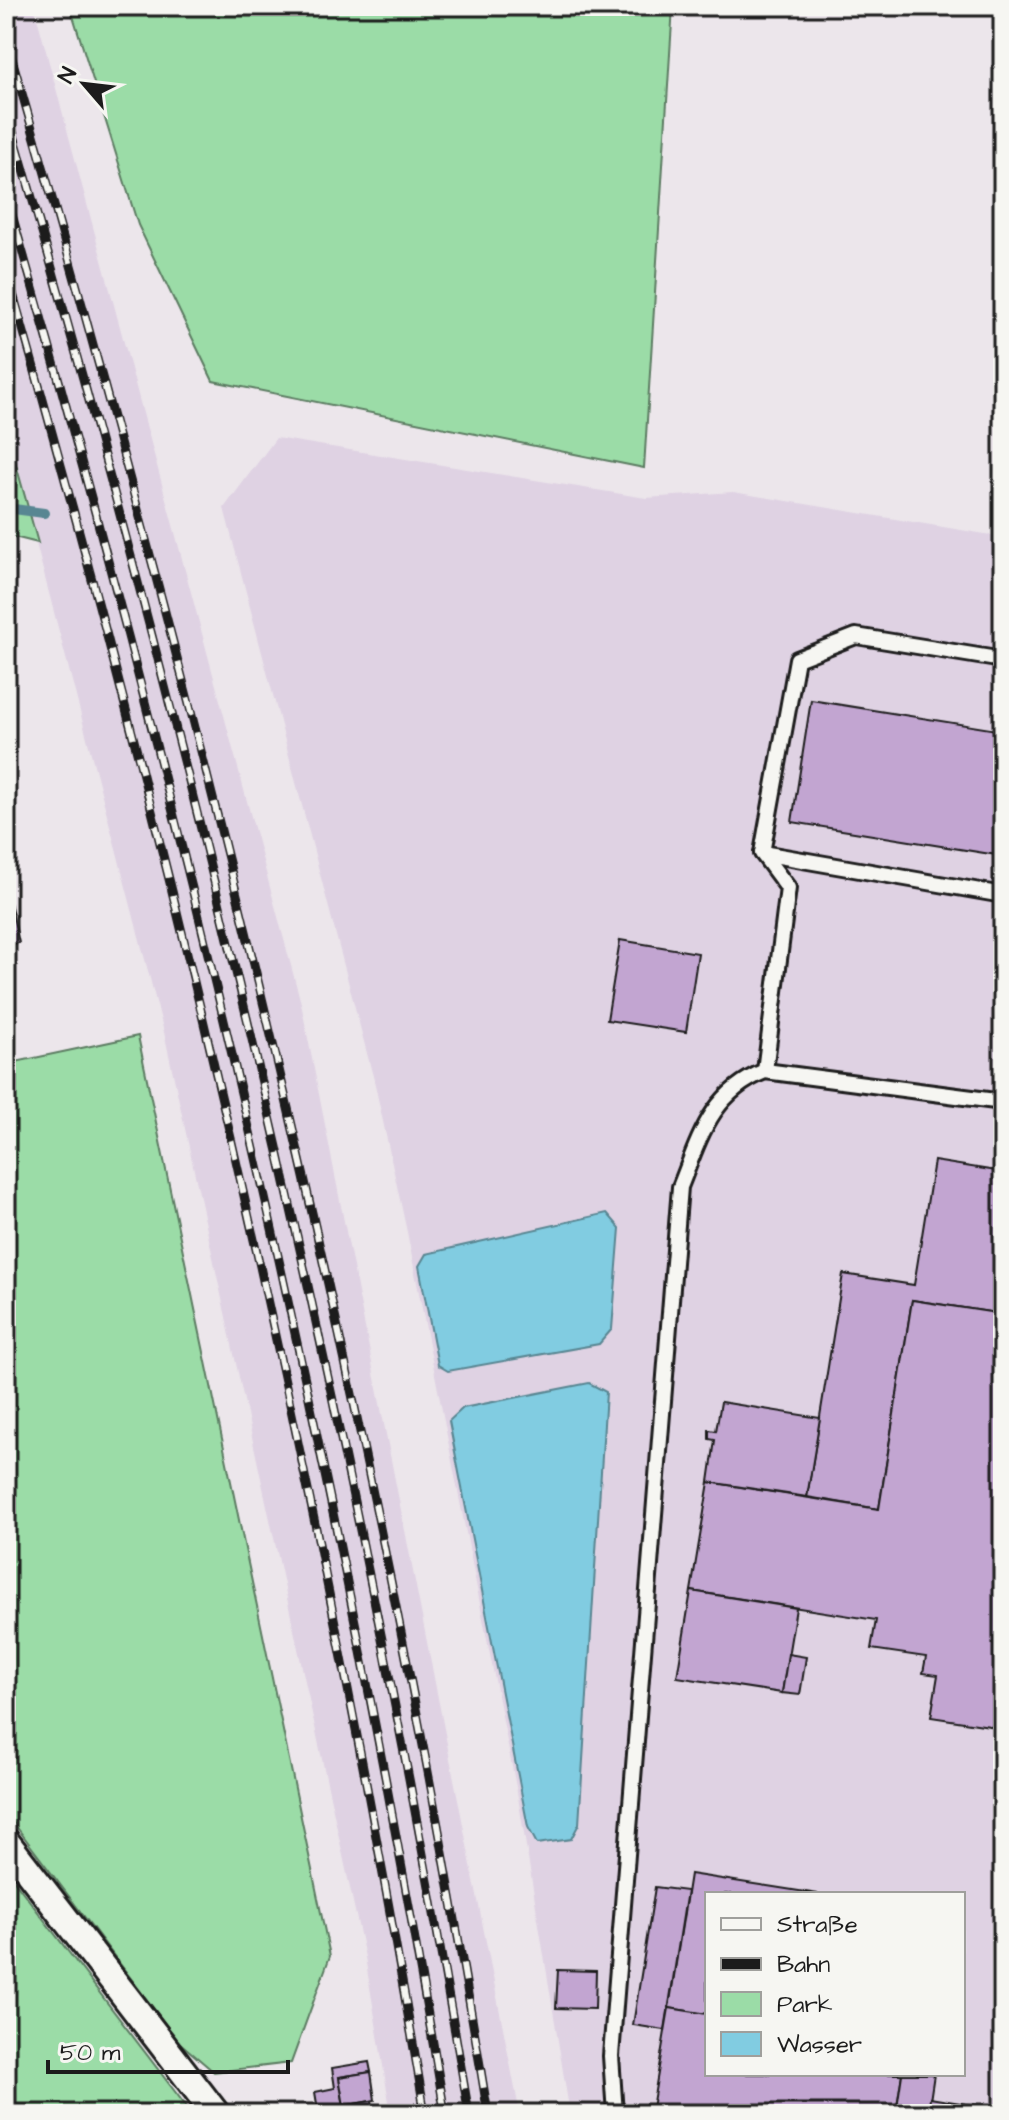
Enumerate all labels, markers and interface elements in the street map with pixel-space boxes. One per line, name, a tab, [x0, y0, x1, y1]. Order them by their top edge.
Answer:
north arrow	[44, 44, 124, 124]
text: N	[51, 62, 85, 89]
legend	[705, 1892, 965, 2076]
text: Straße	[777, 1908, 858, 1942]
text: Bahn	[777, 1948, 830, 1982]
text: Park	[777, 1988, 833, 2022]
scale bar	[48, 2024, 288, 2074]
text: Wasser	[777, 2028, 862, 2062]
text: 50 m	[60, 2036, 121, 2070]

